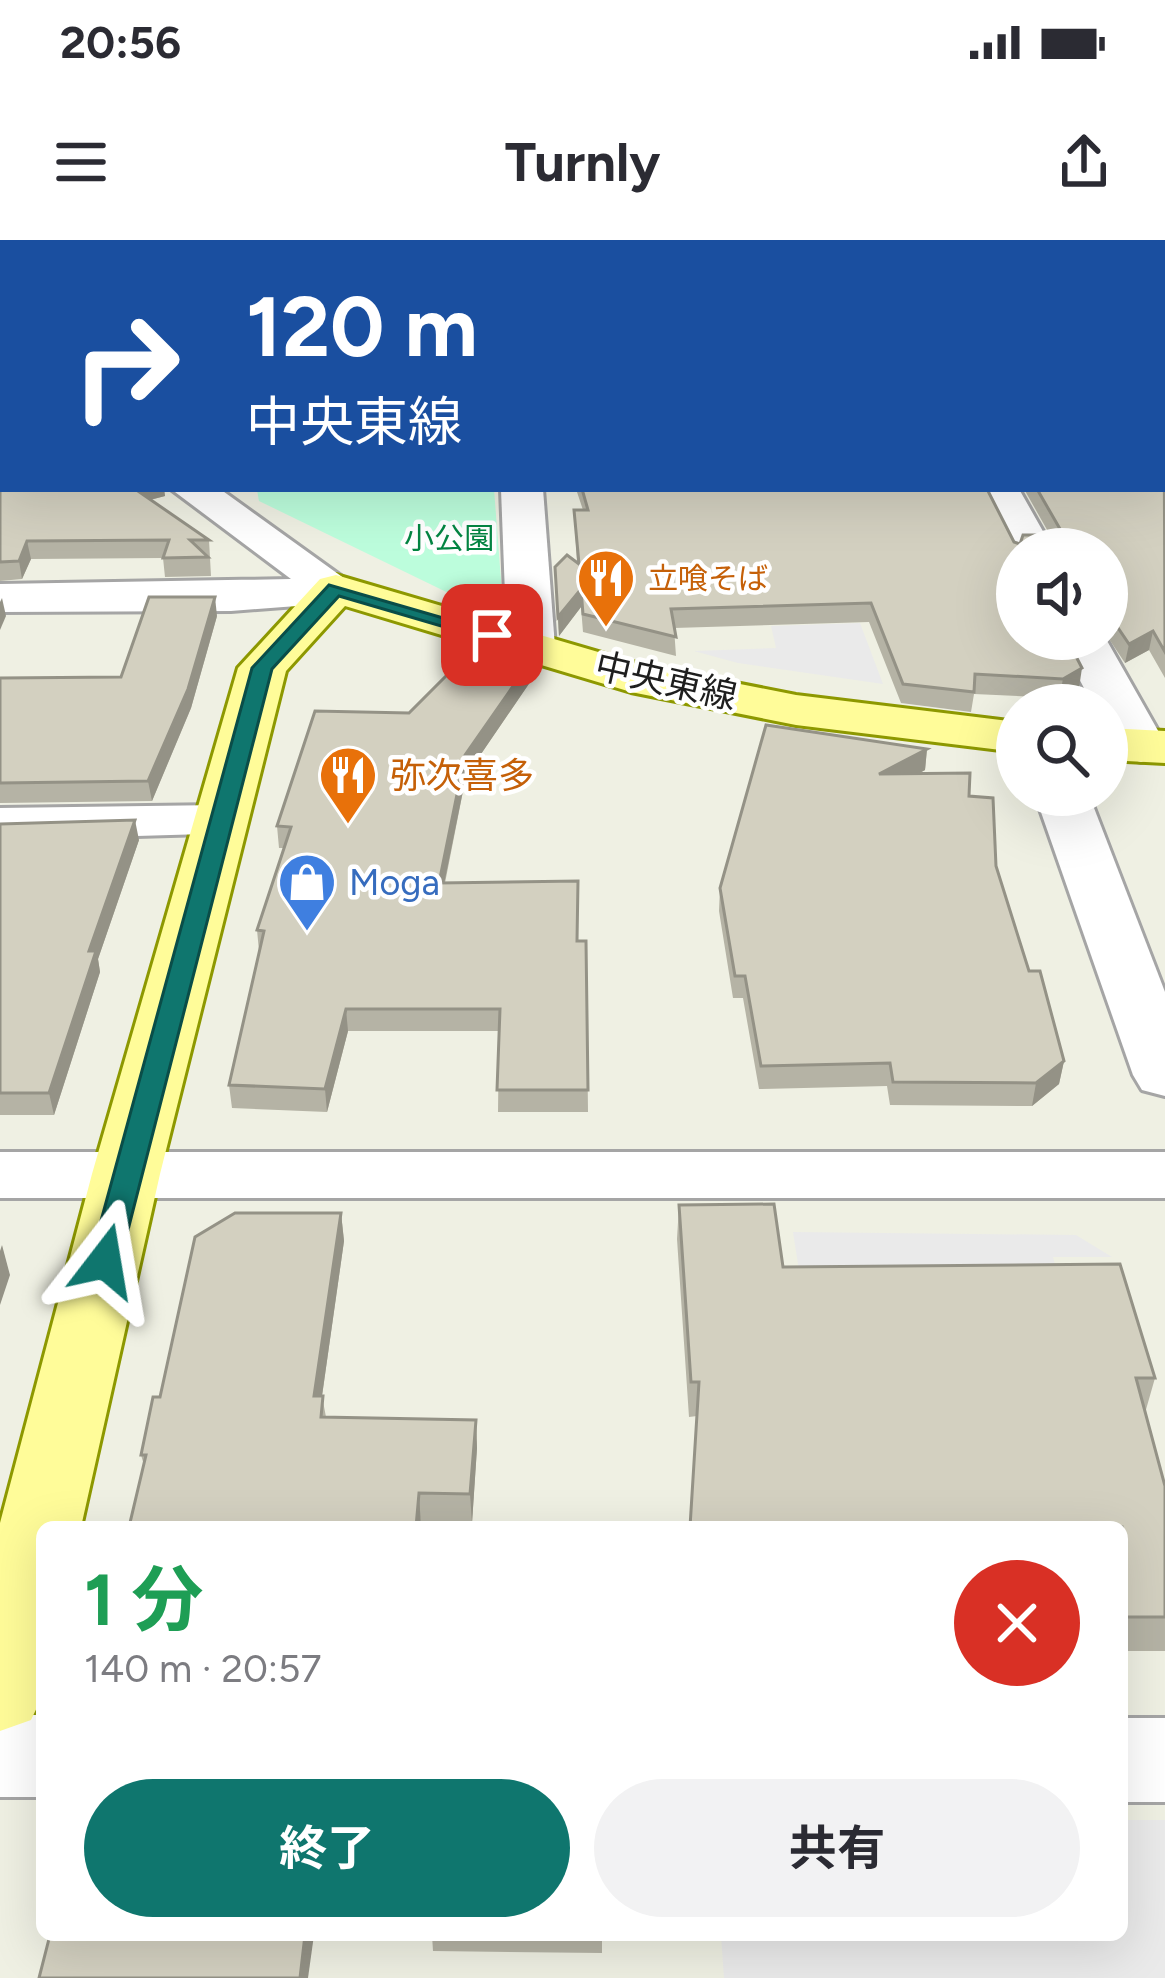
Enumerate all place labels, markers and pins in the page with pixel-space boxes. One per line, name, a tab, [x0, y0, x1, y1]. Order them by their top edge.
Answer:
restaurant icon: 立喰そば	[575, 547, 637, 629]
place label: 立喰そば	[648, 560, 768, 597]
pin	[441, 584, 543, 686]
restaurant icon: 弥次喜多	[317, 744, 379, 826]
place label: 弥次喜多	[390, 754, 534, 797]
shop icon: Moga	[276, 851, 338, 933]
place label: Moga	[349, 861, 440, 904]

